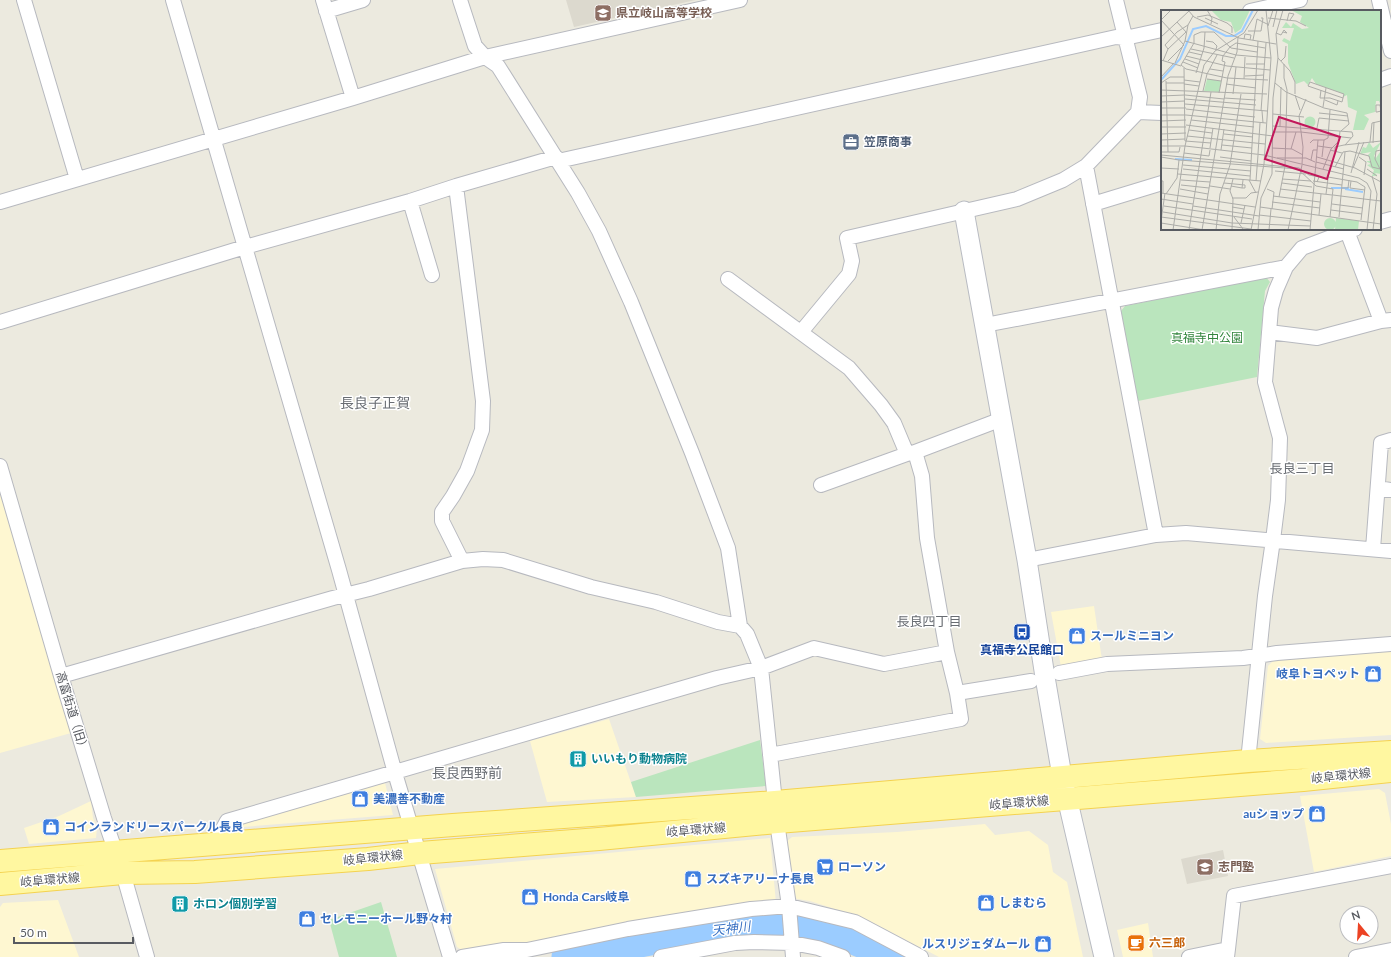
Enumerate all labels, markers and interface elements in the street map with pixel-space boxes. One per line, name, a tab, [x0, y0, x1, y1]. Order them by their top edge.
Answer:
school or university icon: 県立岐山高等学校	[593, 3, 613, 23]
place label: 県立岐山高等学校	[616, 5, 712, 20]
inset map	[1161, 10, 1381, 230]
office icon: 笠原商事	[841, 132, 861, 152]
place label: 笠原商事	[863, 134, 912, 149]
park label: 真福寺中公園	[1171, 330, 1243, 345]
district label: 長良子正賀	[340, 394, 410, 411]
district label: 長良三丁目	[1269, 460, 1335, 476]
district label: 長良四丁目	[896, 613, 962, 629]
bus stop icon: 真福寺公民館口	[1012, 622, 1032, 642]
shop icon: スールミニヨン	[1067, 626, 1087, 646]
place label: スールミニヨン	[1090, 628, 1174, 643]
place label: 真福寺公民館口	[980, 642, 1064, 657]
shop icon: 岐阜トヨペット	[1363, 664, 1383, 684]
place label: 岐阜トヨペット	[1276, 666, 1360, 681]
street label: 高富街道（旧）	[53, 669, 92, 754]
building icon: いいもり動物病院	[568, 749, 588, 769]
place label: いいもり動物病院	[591, 751, 687, 766]
district label: 長良西野前	[432, 764, 502, 781]
street label: 岐阜環状線	[1310, 765, 1372, 786]
shop icon: 美濃善不動産	[350, 789, 370, 809]
place label: 美濃善不動産	[373, 791, 445, 806]
street label: 岐阜環状線	[988, 792, 1050, 813]
shop icon: auショップ	[1307, 804, 1327, 824]
place label: auショップ	[1243, 806, 1304, 821]
shop icon: コインランドリースパークル長良	[41, 817, 61, 837]
place label: コインランドリースパークル長良	[64, 819, 243, 834]
street label: 岐阜環状線	[665, 819, 727, 840]
street label: 岐阜環状線	[342, 847, 404, 868]
supermarket icon: ローソン	[815, 857, 835, 877]
school or university icon: 志門塾	[1195, 857, 1215, 877]
place label: ローソン	[838, 859, 886, 874]
place label: 志門塾	[1218, 859, 1254, 874]
street label: 岐阜環状線	[19, 869, 81, 890]
shop icon: スズキアリーナ長良	[683, 869, 703, 889]
place label: スズキアリーナ長良	[706, 871, 814, 886]
shop icon: Honda Cars岐阜	[520, 887, 540, 907]
place label: Honda Cars岐阜	[543, 889, 629, 904]
shop icon: しまむら	[976, 893, 996, 913]
building icon: ホロン個別学習	[170, 894, 190, 914]
place label: しまむら	[999, 895, 1047, 910]
place label: ホロン個別学習	[193, 896, 277, 911]
north arrow	[1339, 905, 1379, 945]
text: N	[1350, 908, 1362, 923]
shop icon: セレモニーホール野々村	[297, 909, 317, 929]
place label: セレモニーホール野々村	[320, 911, 452, 926]
water label: 天神川	[711, 917, 753, 938]
scale bar	[14, 919, 133, 945]
text: 50 m	[20, 925, 47, 940]
cafe icon: 六三郎	[1126, 933, 1146, 953]
shop icon: ルスリジェダムール	[1033, 934, 1053, 954]
place label: 六三郎	[1149, 935, 1185, 950]
place label: ルスリジェダムール	[922, 936, 1030, 951]

